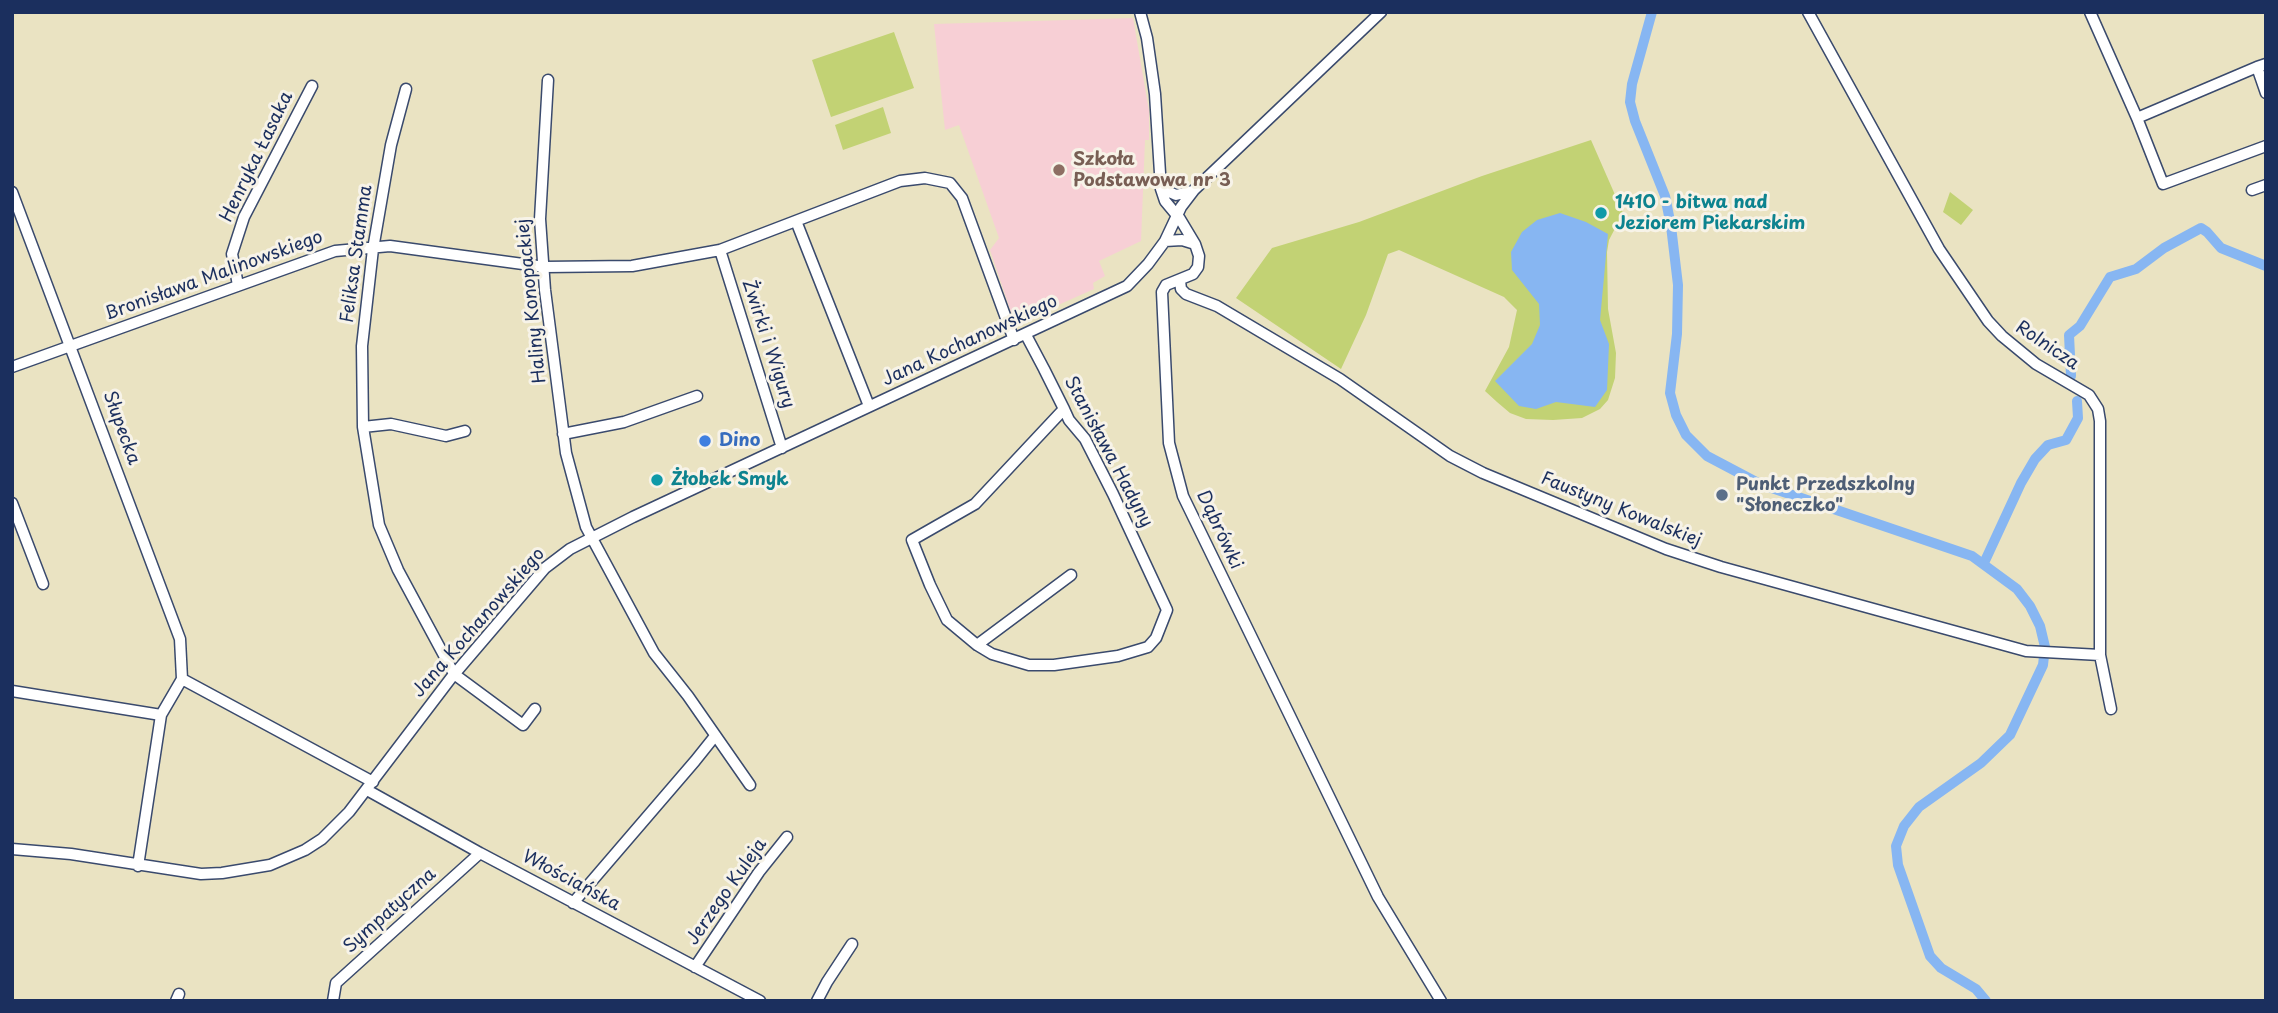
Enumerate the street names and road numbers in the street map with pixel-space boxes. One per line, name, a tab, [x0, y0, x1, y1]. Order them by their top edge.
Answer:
street label: Henryka Łasaka	[216, 88, 298, 226]
street label: Feliksa Stamma	[337, 184, 377, 324]
street label: Haliny Konopackiej	[513, 218, 551, 384]
street label: Bronisława Malinowskiego	[102, 226, 326, 326]
street label: Żwirki i Wigury	[737, 277, 799, 411]
street label: Jana Kochanowskiego	[879, 291, 1061, 391]
street label: Rolnicza	[2011, 317, 2083, 375]
street label: Stanisława Hadyny	[1059, 373, 1157, 531]
street label: Słupecka	[98, 388, 144, 468]
street label: Faustyny Kowalskiej	[1538, 468, 1704, 552]
street label: Dąbrówki	[1191, 487, 1247, 573]
street label: Jana Kochanowskiego	[408, 544, 550, 702]
street label: Jerzego Kuleja	[682, 835, 772, 949]
street label: Włościańska	[518, 846, 624, 916]
street label: Sympatyczna	[339, 864, 441, 958]

